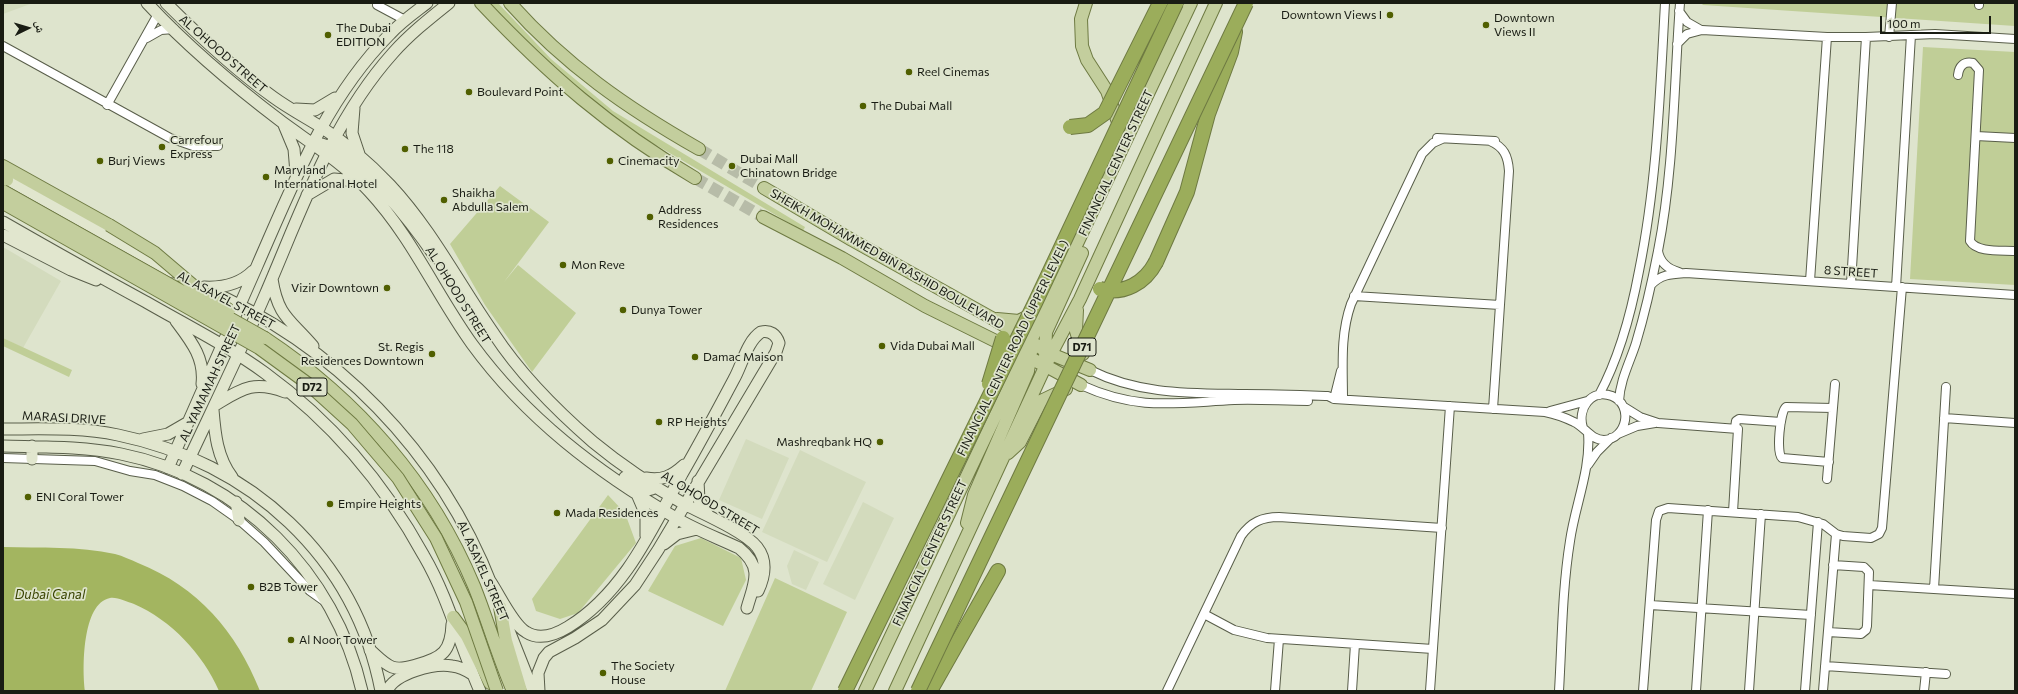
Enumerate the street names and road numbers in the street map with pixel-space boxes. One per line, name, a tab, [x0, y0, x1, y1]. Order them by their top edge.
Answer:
street label: AL OHOOD STREET	[176, 12, 270, 96]
street label: FINANCIAL CENTER STREET	[1076, 88, 1156, 238]
street label: SHEIKH MOHAMMED BIN RASHID BOULEVARD	[768, 186, 1006, 332]
street label: FINANCIAL CENTER ROAD (UPPER LEVEL)	[954, 238, 1072, 458]
street label: AL OHOOD STREET	[422, 244, 494, 346]
street label: 8 STREET	[1823, 263, 1879, 281]
street label: AL ASAYEL STREET	[175, 268, 277, 332]
street label: AL YAMAMAH STREET	[176, 322, 244, 444]
road number: D71	[1068, 338, 1096, 356]
road number: D72	[297, 378, 327, 396]
street label: MARASI DRIVE	[21, 409, 107, 427]
street label: AL OHOOD STREET	[658, 468, 762, 538]
street label: FINANCIAL CENTER STREET	[890, 478, 970, 628]
street label: AL ASAYEL STREET	[454, 518, 512, 624]

